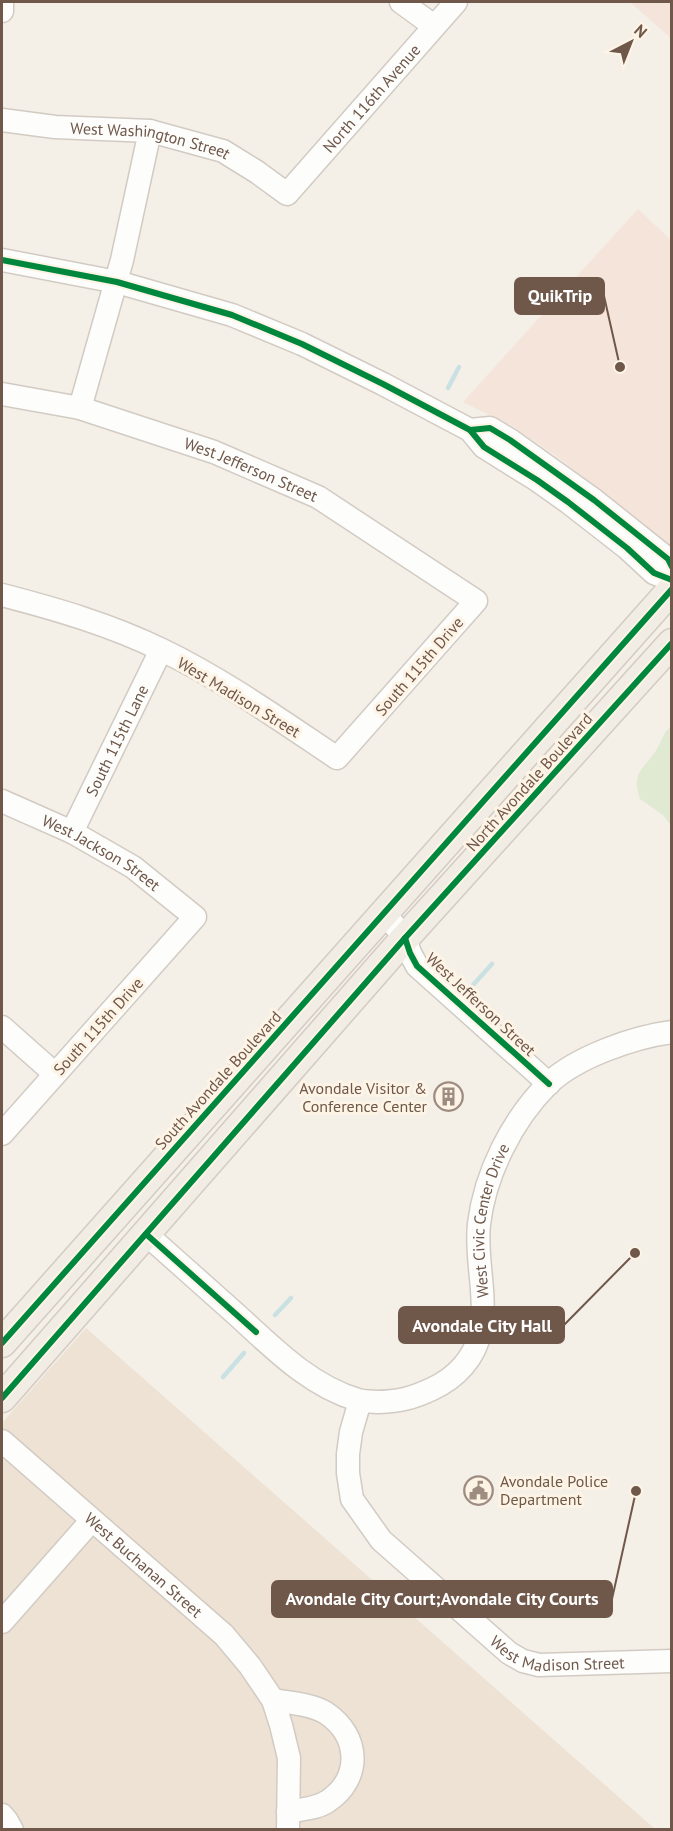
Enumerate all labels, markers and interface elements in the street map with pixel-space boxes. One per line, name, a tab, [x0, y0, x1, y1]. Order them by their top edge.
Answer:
north arrow	[601, 12, 661, 72]
text: N	[630, 20, 652, 42]
street label: North 116th Avenue	[318, 40, 424, 157]
street label: West Washington Street	[70, 118, 235, 163]
callout: QuikTrip	[515, 278, 604, 314]
text: QuikTrip	[528, 284, 593, 307]
street label: West Jefferson Street	[182, 433, 321, 506]
street label: South 115th Drive	[371, 612, 467, 720]
street label: West Madison Street	[174, 652, 305, 742]
street label: South 115th Lane	[81, 681, 153, 799]
street label: North Avondale Boulevard	[462, 709, 596, 855]
street label: West Jackson Street	[39, 810, 165, 895]
street label: West Jefferson Street	[422, 948, 540, 1060]
street label: South 115th Drive	[49, 973, 147, 1079]
street label: South Avondale Boulevard	[150, 1007, 286, 1153]
place label: Avondale Visitor & Conference Center	[299, 1078, 428, 1116]
building icon: Avondale Visitor & Conference Center	[432, 1081, 464, 1113]
street label: West Civic Center Drive	[468, 1140, 513, 1299]
callout: Avondale City Hall	[399, 1307, 564, 1343]
text: Avondale City Hall	[412, 1314, 553, 1337]
place label: Avondale Police Department	[500, 1471, 608, 1509]
public building icon: Avondale Police Department	[463, 1474, 495, 1506]
street label: West Buchanan Street	[81, 1508, 207, 1622]
callout: Avondale City Court;Avondale City Courts	[272, 1581, 612, 1617]
text: Avondale City Court;Avondale City Courts	[285, 1587, 599, 1610]
street label: West Madison Street	[486, 1631, 625, 1676]

